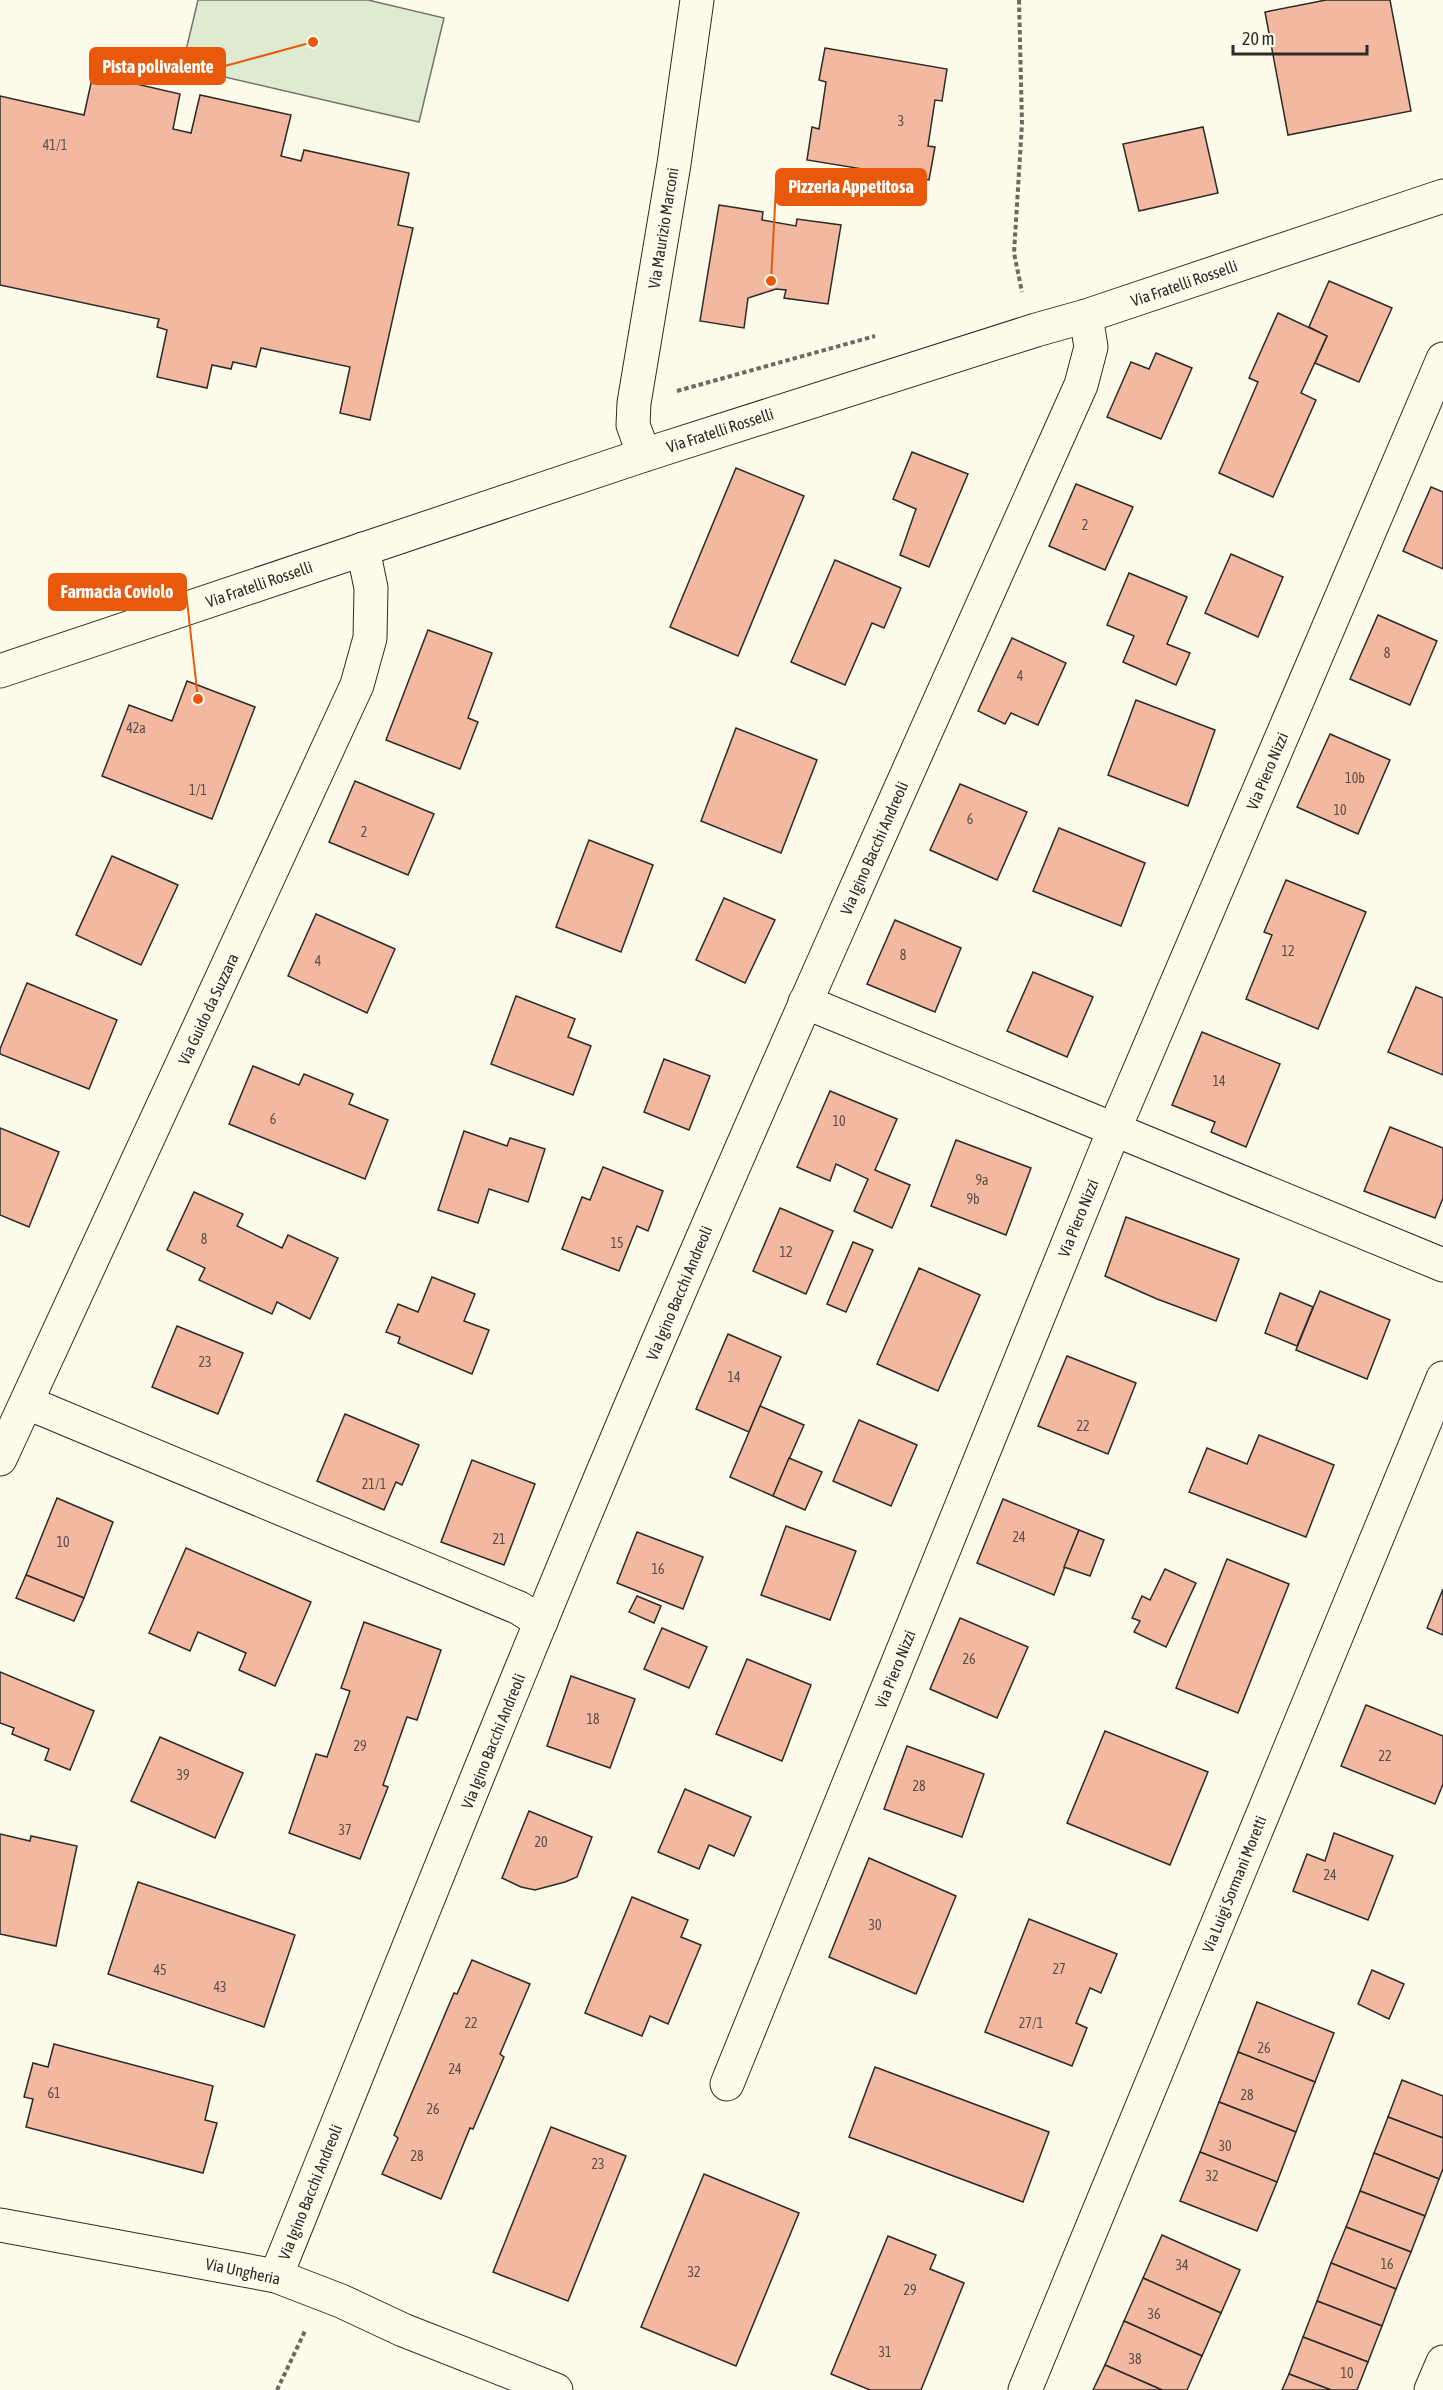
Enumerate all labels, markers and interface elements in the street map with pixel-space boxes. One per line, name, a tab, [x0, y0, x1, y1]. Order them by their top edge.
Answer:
scale bar	[1233, 18, 1366, 56]
text: 20 m	[1242, 28, 1274, 49]
callout: Pista polivalente	[90, 48, 225, 84]
text: Pista polivalente	[102, 56, 214, 77]
house number: 3	[898, 113, 904, 129]
house number: 41/1	[43, 137, 67, 153]
street label: Via Maurizio Marconi	[645, 166, 681, 290]
callout: Pizzeria Appetitosa	[776, 169, 926, 205]
text: Pizzeria Appetitosa	[788, 176, 914, 197]
street label: Via Fratelli Rosselli	[1128, 256, 1240, 310]
street label: Via Fratelli Rosselli	[664, 404, 776, 456]
house number: 2	[1082, 517, 1088, 533]
street label: Via Fratelli Rosselli	[203, 557, 315, 611]
callout: Farmacia Coviolo	[49, 574, 186, 610]
text: Farmacia Coviolo	[61, 581, 174, 602]
house number: 8	[1384, 645, 1391, 661]
house number: 4	[1017, 668, 1024, 684]
house number: 42a	[126, 720, 146, 736]
street label: Via Piero Nizzi	[1243, 730, 1291, 812]
house number: 10b	[1345, 770, 1365, 786]
street label: Via Igino Bacchi Andreoli	[836, 778, 912, 918]
house number: 1/1	[189, 782, 207, 798]
house number: 10	[1333, 802, 1347, 818]
house number: 6	[967, 811, 974, 827]
house number: 2	[361, 824, 367, 840]
house number: 12	[1281, 943, 1295, 959]
house number: 8	[900, 947, 907, 963]
street label: Via Guido da Suzzara	[174, 950, 242, 1068]
house number: 4	[315, 953, 322, 969]
house number: 14	[1212, 1073, 1226, 1089]
house number: 6	[270, 1111, 277, 1127]
house number: 10	[832, 1113, 846, 1129]
house number: 9a	[975, 1172, 989, 1188]
street label: Via Piero Nizzi	[1054, 1176, 1102, 1260]
house number: 9b	[966, 1191, 980, 1207]
street label: Via Igino Bacchi Andreoli	[643, 1223, 716, 1363]
house number: 8	[201, 1231, 208, 1247]
house number: 15	[610, 1235, 624, 1251]
house number: 12	[779, 1244, 793, 1260]
house number: 23	[198, 1354, 212, 1370]
house number: 14	[727, 1369, 741, 1385]
house number: 22	[1076, 1418, 1090, 1434]
house number: 21/1	[362, 1476, 386, 1492]
house number: 24	[1012, 1529, 1026, 1545]
house number: 21	[492, 1531, 506, 1547]
house number: 10	[56, 1534, 70, 1550]
house number: 16	[651, 1561, 665, 1577]
street label: Via Piero Nizzi	[871, 1627, 919, 1711]
house number: 26	[962, 1651, 976, 1667]
street label: Via Igino Bacchi Andreoli	[458, 1671, 529, 1812]
house number: 18	[586, 1711, 600, 1727]
house number: 29	[353, 1738, 367, 1754]
house number: 22	[1378, 1748, 1392, 1764]
house number: 39	[176, 1767, 190, 1783]
house number: 28	[912, 1778, 926, 1794]
street label: Via Luigi Sormani Moretti	[1198, 1813, 1271, 1956]
house number: 37	[338, 1822, 352, 1838]
house number: 20	[534, 1834, 548, 1850]
house number: 24	[1323, 1867, 1337, 1883]
house number: 30	[868, 1917, 882, 1933]
house number: 27	[1052, 1961, 1066, 1977]
house number: 45	[153, 1962, 167, 1978]
house number: 43	[213, 1979, 227, 1995]
house number: 22	[464, 2015, 478, 2031]
house number: 27/1	[1019, 2015, 1043, 2031]
house number: 26	[1257, 2040, 1271, 2056]
house number: 24	[448, 2061, 462, 2077]
house number: 61	[47, 2085, 61, 2101]
house number: 28	[1240, 2087, 1254, 2103]
house number: 26	[426, 2101, 440, 2117]
street label: Via Igino Bacchi Andreoli	[275, 2122, 346, 2263]
house number: 30	[1218, 2138, 1232, 2154]
house number: 28	[410, 2148, 424, 2164]
house number: 23	[591, 2156, 605, 2172]
house number: 32	[1205, 2168, 1219, 2184]
street label: Via Ungheria	[204, 2254, 282, 2289]
house number: 16	[1380, 2256, 1394, 2272]
house number: 34	[1175, 2257, 1189, 2273]
house number: 32	[687, 2264, 701, 2280]
house number: 29	[903, 2282, 917, 2298]
house number: 36	[1147, 2306, 1161, 2322]
house number: 31	[878, 2344, 892, 2360]
house number: 38	[1128, 2351, 1142, 2367]
house number: 10	[1340, 2365, 1354, 2381]

